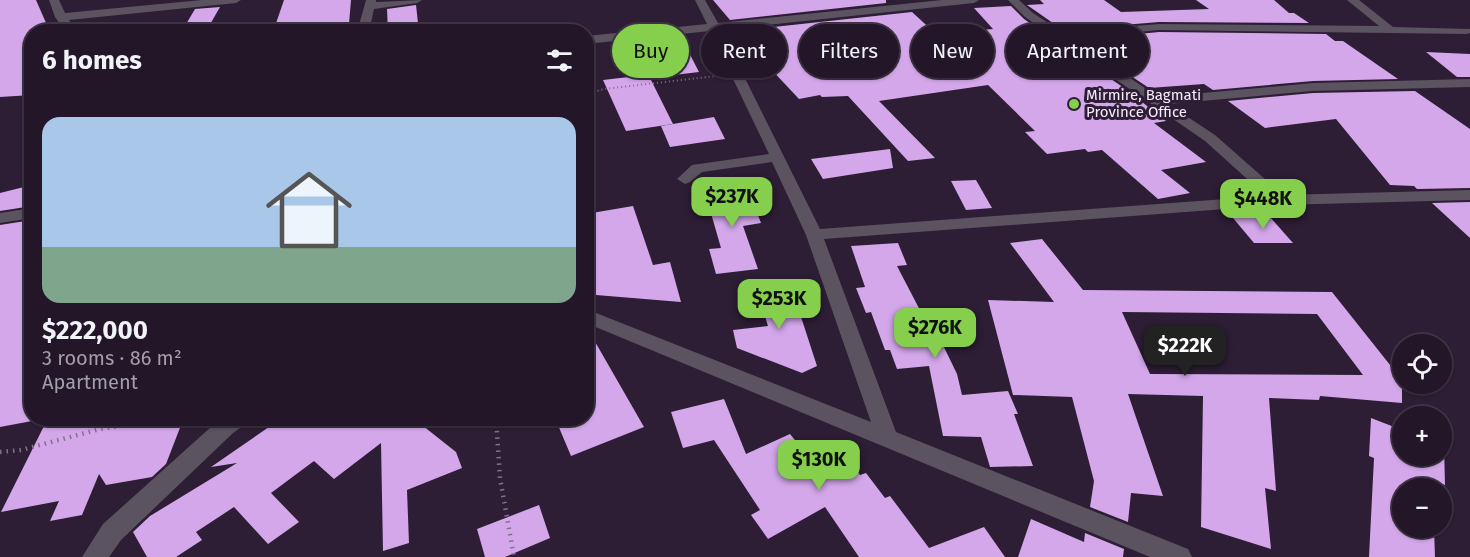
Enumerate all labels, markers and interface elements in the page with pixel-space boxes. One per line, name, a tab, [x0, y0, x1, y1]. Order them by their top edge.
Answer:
chip: Buy	[612, 24, 689, 78]
chip: Rent	[701, 24, 787, 78]
chip: Filters	[799, 24, 899, 78]
chip: New	[911, 24, 994, 78]
chip: Apartment	[1006, 24, 1149, 78]
icon: filters	[543, 44, 576, 77]
text: 6 homes	[42, 45, 142, 76]
place label: Mirmire, Bagmati Province Office	[1086, 86, 1201, 121]
marker: Mirmire, Bagmati Province Office	[1067, 97, 1081, 111]
icon: home	[255, 156, 363, 264]
pin: $237K	[690, 177, 774, 228]
pin: $448K	[1221, 179, 1305, 230]
text: $237K	[705, 184, 759, 208]
text: $448K	[1234, 186, 1292, 210]
pin: $253K	[737, 279, 821, 330]
text: $253K	[752, 286, 806, 310]
pin: $276K	[893, 308, 977, 359]
text: $222,000	[42, 315, 148, 346]
text: $276K	[908, 315, 962, 339]
pin: $222K	[1143, 326, 1227, 377]
text: $222K	[1158, 333, 1212, 357]
map controls	[1392, 334, 1452, 538]
button: locate	[1392, 334, 1452, 394]
text: 3 rooms · 86 m²	[42, 346, 182, 370]
text: Apartment	[42, 370, 138, 394]
button: +	[1392, 406, 1452, 466]
pin: $130K	[777, 440, 861, 491]
text: $130K	[792, 447, 846, 471]
button: −	[1392, 478, 1452, 538]

